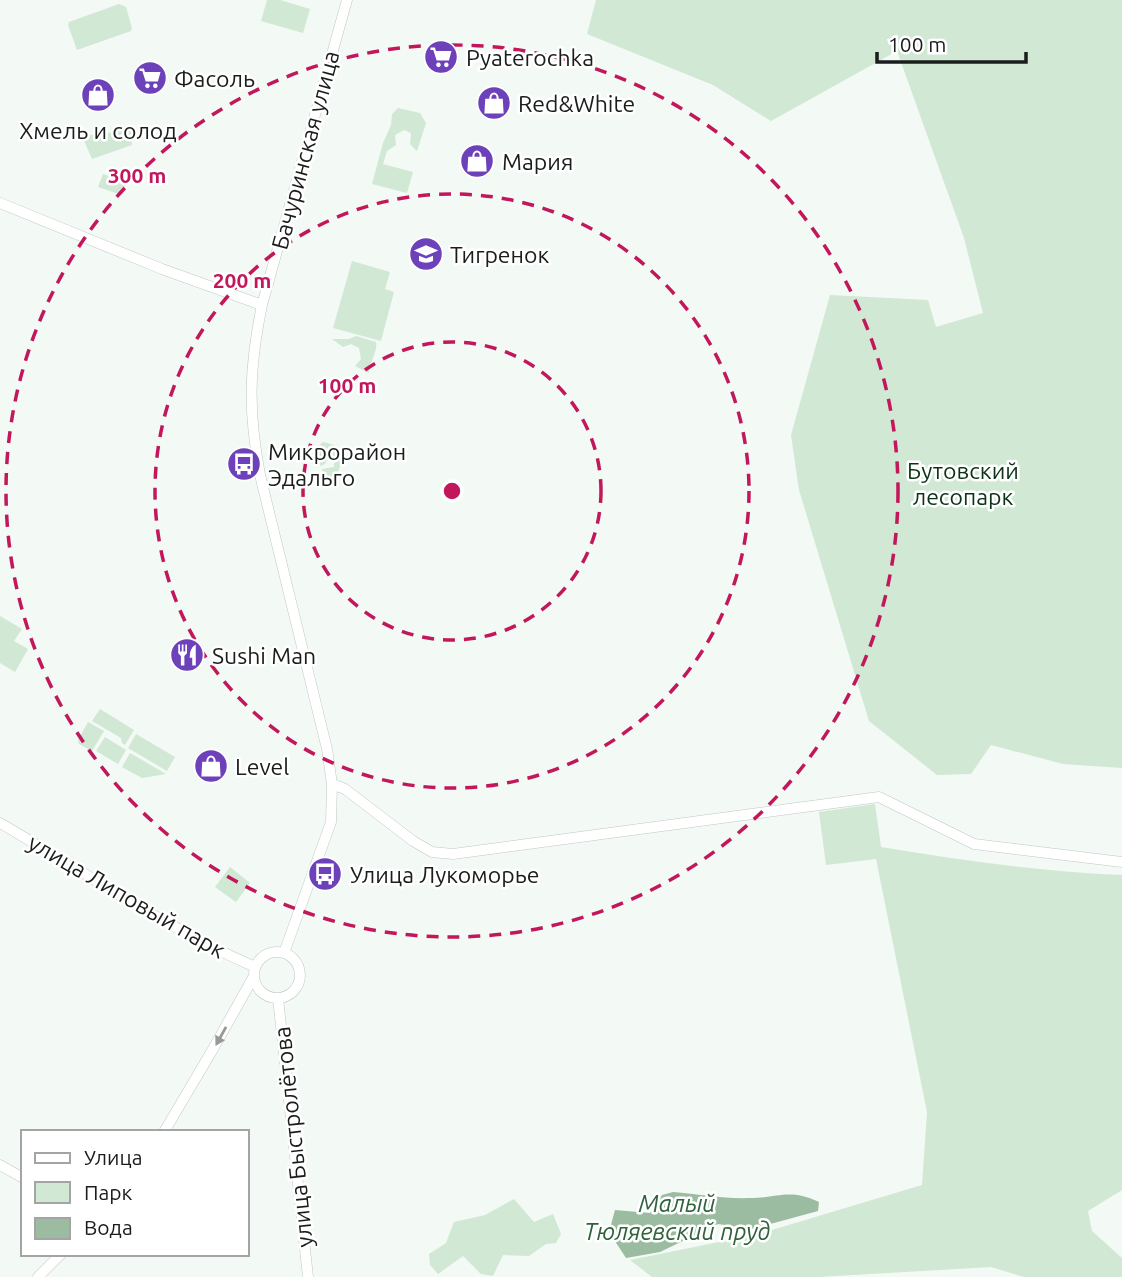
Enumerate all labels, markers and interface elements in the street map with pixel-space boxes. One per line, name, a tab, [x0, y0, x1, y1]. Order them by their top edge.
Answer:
scale bar	[877, 21, 1026, 65]
text: 100 m	[888, 32, 946, 56]
supermarket icon: Pyaterochka	[422, 38, 460, 76]
place label: Pyaterochka	[466, 45, 594, 70]
street label: Бачуринская улица	[266, 48, 344, 252]
supermarket icon: Фасоль	[131, 59, 169, 97]
place label: Фасоль	[174, 66, 255, 91]
shop icon: Хмель и солод	[79, 76, 117, 114]
shop icon: Red&White	[475, 84, 513, 122]
place label: Red&White	[518, 91, 635, 116]
place label: Хмель и солод	[19, 118, 177, 143]
shop icon: Мария	[458, 142, 496, 180]
place label: Мария	[502, 149, 573, 174]
text: 300 m	[108, 163, 166, 187]
school or university icon: Тигренок	[407, 235, 445, 273]
place label: Тигренок	[450, 242, 549, 267]
text: 200 m	[213, 268, 271, 292]
text: 100 m	[318, 373, 376, 397]
place label: Микрорайон Эдальго	[268, 439, 406, 490]
bus stop icon: Микрорайон Эдальго	[225, 445, 263, 483]
park label: Бутовский лесопарк	[907, 458, 1019, 509]
centre of rings	[440, 479, 464, 503]
restaurant icon: Sushi Man	[168, 636, 206, 674]
place label: Sushi Man	[212, 643, 316, 668]
shop icon: Level	[192, 747, 230, 785]
place label: Level	[235, 754, 289, 779]
street label: улица Липовый парк	[24, 829, 230, 963]
bus stop icon: Улица Лукоморье	[306, 855, 344, 893]
place label: Улица Лукоморье	[350, 862, 539, 887]
street label: улица Быстролётова	[269, 1025, 317, 1249]
one-way arrow	[215, 1026, 227, 1045]
legend	[21, 1130, 248, 1256]
text: Улица	[84, 1145, 142, 1169]
text: Парк	[84, 1180, 133, 1204]
water label: Малый Тюляевский пруд	[584, 1190, 770, 1245]
text: Вода	[84, 1215, 133, 1239]

